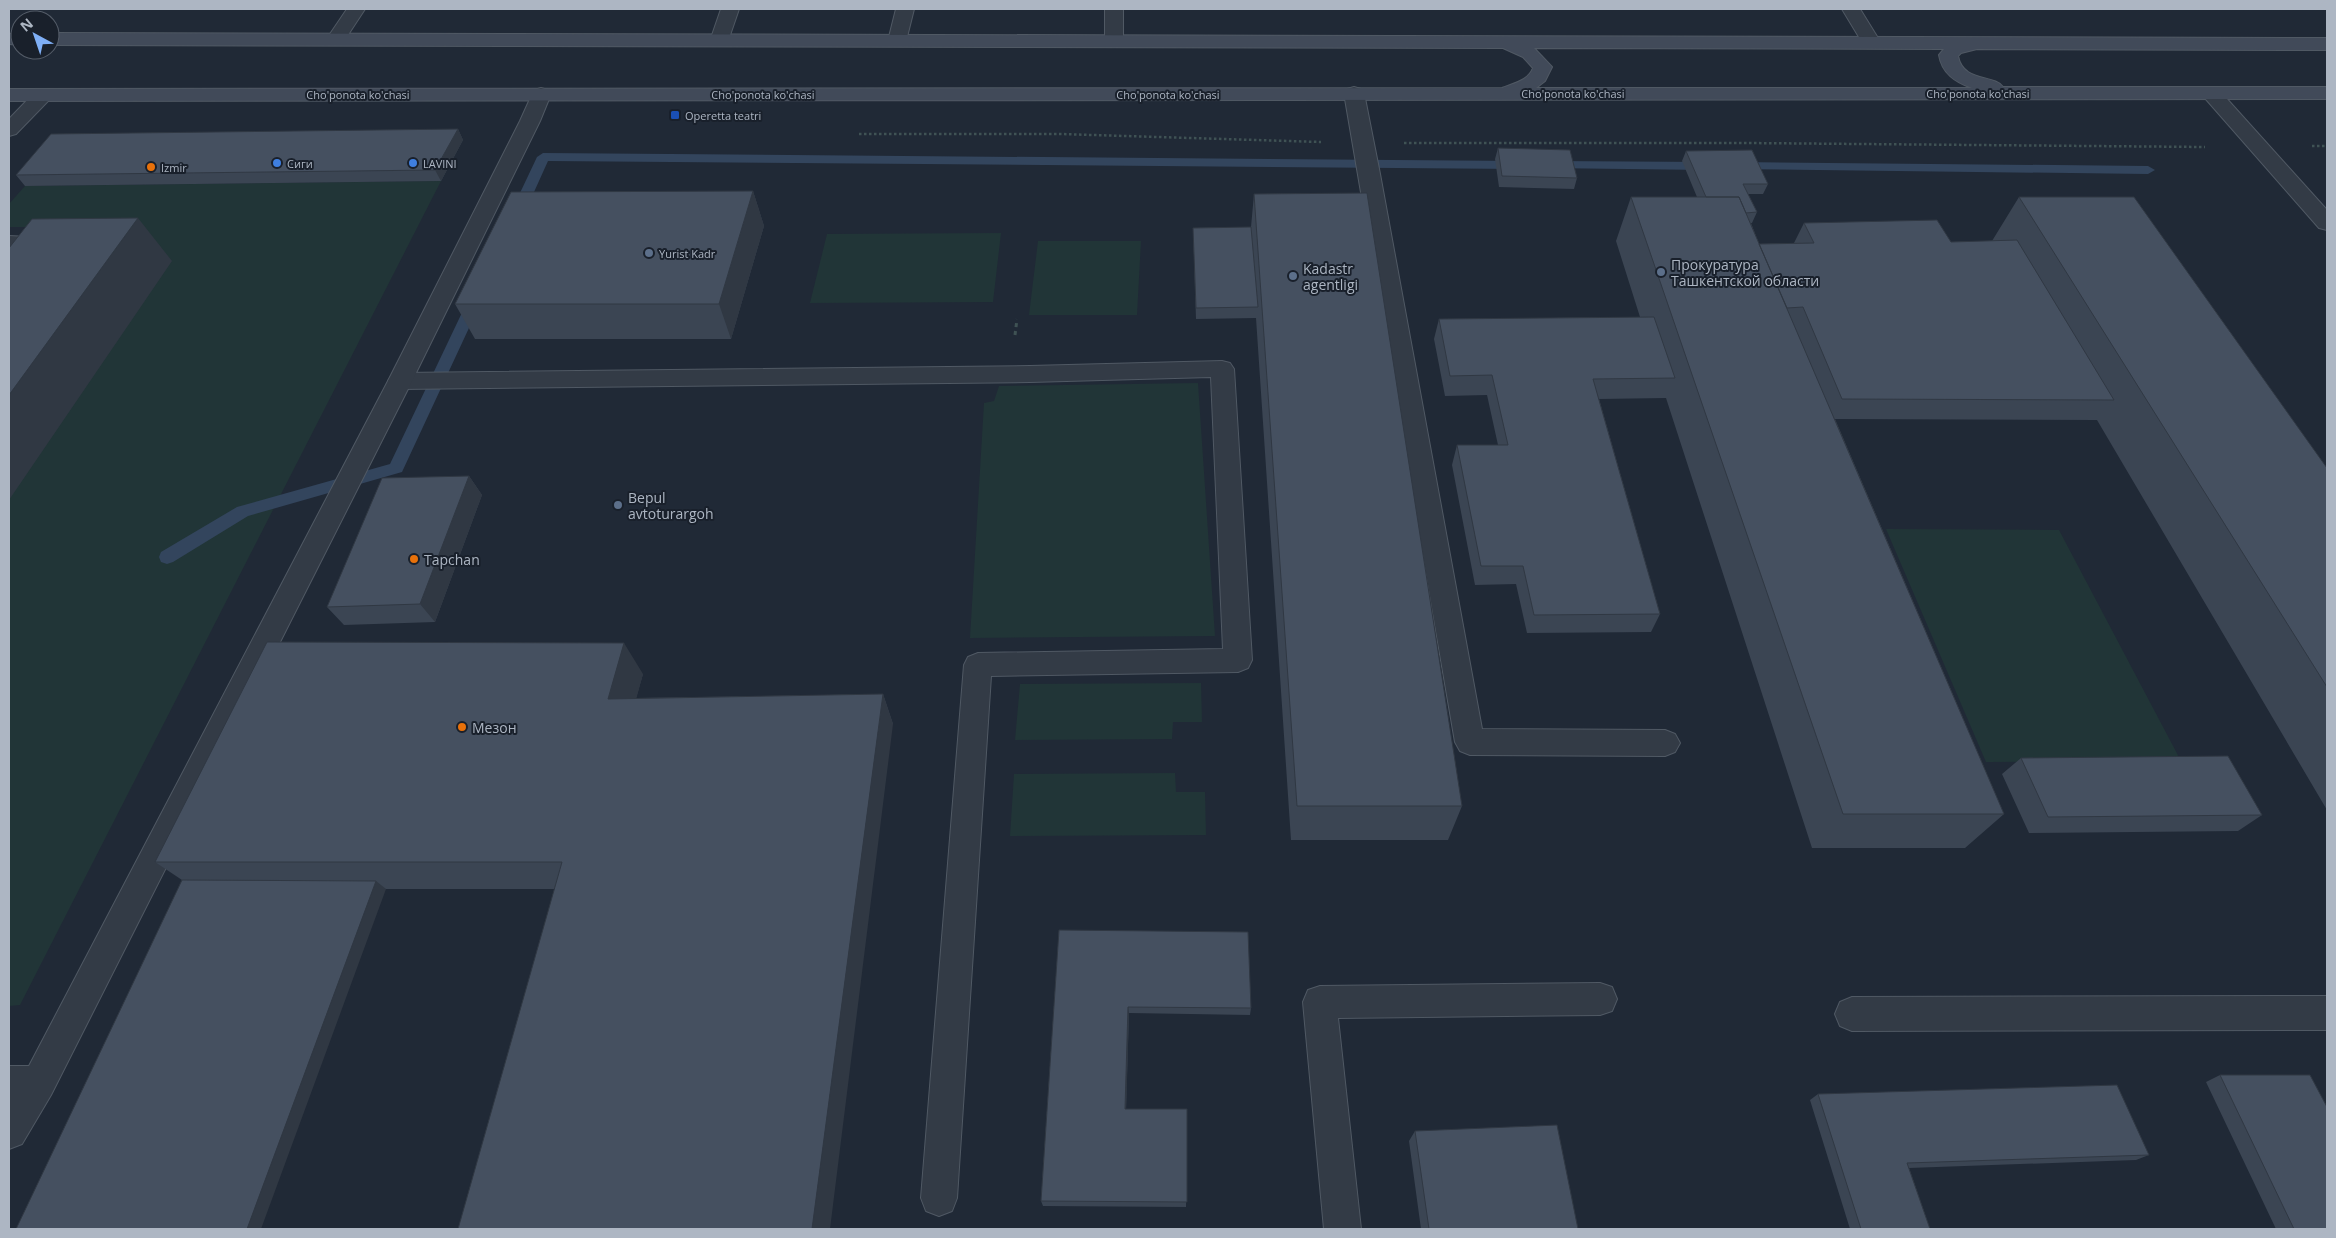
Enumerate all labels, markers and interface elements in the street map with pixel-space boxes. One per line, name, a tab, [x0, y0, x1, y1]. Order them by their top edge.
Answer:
north arrow	[10, 10, 60, 60]
text: N	[16, 14, 37, 36]
street label: Cho'ponota ko'chasi	[1521, 86, 1625, 101]
street label: Cho'ponota ko'chasi	[1926, 86, 2030, 101]
street label: Cho'ponota ko'chasi	[306, 87, 410, 102]
street label: Cho'ponota ko'chasi	[711, 87, 815, 102]
street label: Cho'ponota ko'chasi	[1116, 87, 1220, 102]
place label: Operetta teatri	[685, 108, 761, 123]
marker: Operetta teatri	[669, 109, 681, 121]
place label: Сиги	[287, 156, 313, 171]
place label: LAVINI	[423, 156, 457, 171]
marker: Сиги	[271, 157, 283, 169]
marker: LAVINI	[407, 157, 419, 169]
place label: Izmir	[161, 160, 187, 175]
marker: Izmir	[145, 161, 157, 173]
place label: Yurist Kadr	[659, 246, 716, 261]
marker: Yurist Kadr	[643, 247, 655, 259]
place label: Прокуратура Ташкентской области	[1671, 255, 1819, 290]
place label: Kadastr agentligi	[1303, 259, 1358, 294]
marker: Прокуратура Ташкентской области	[1655, 266, 1667, 278]
marker: Kadastr agentligi	[1287, 270, 1299, 282]
place label: Bepul avtoturargoh	[628, 488, 714, 523]
marker: Bepul avtoturargoh	[612, 499, 624, 511]
place label: Tapchan	[424, 550, 480, 569]
marker: Tapchan	[408, 553, 420, 565]
place label: Мезон	[472, 718, 517, 737]
marker: Мезон	[456, 721, 468, 733]

